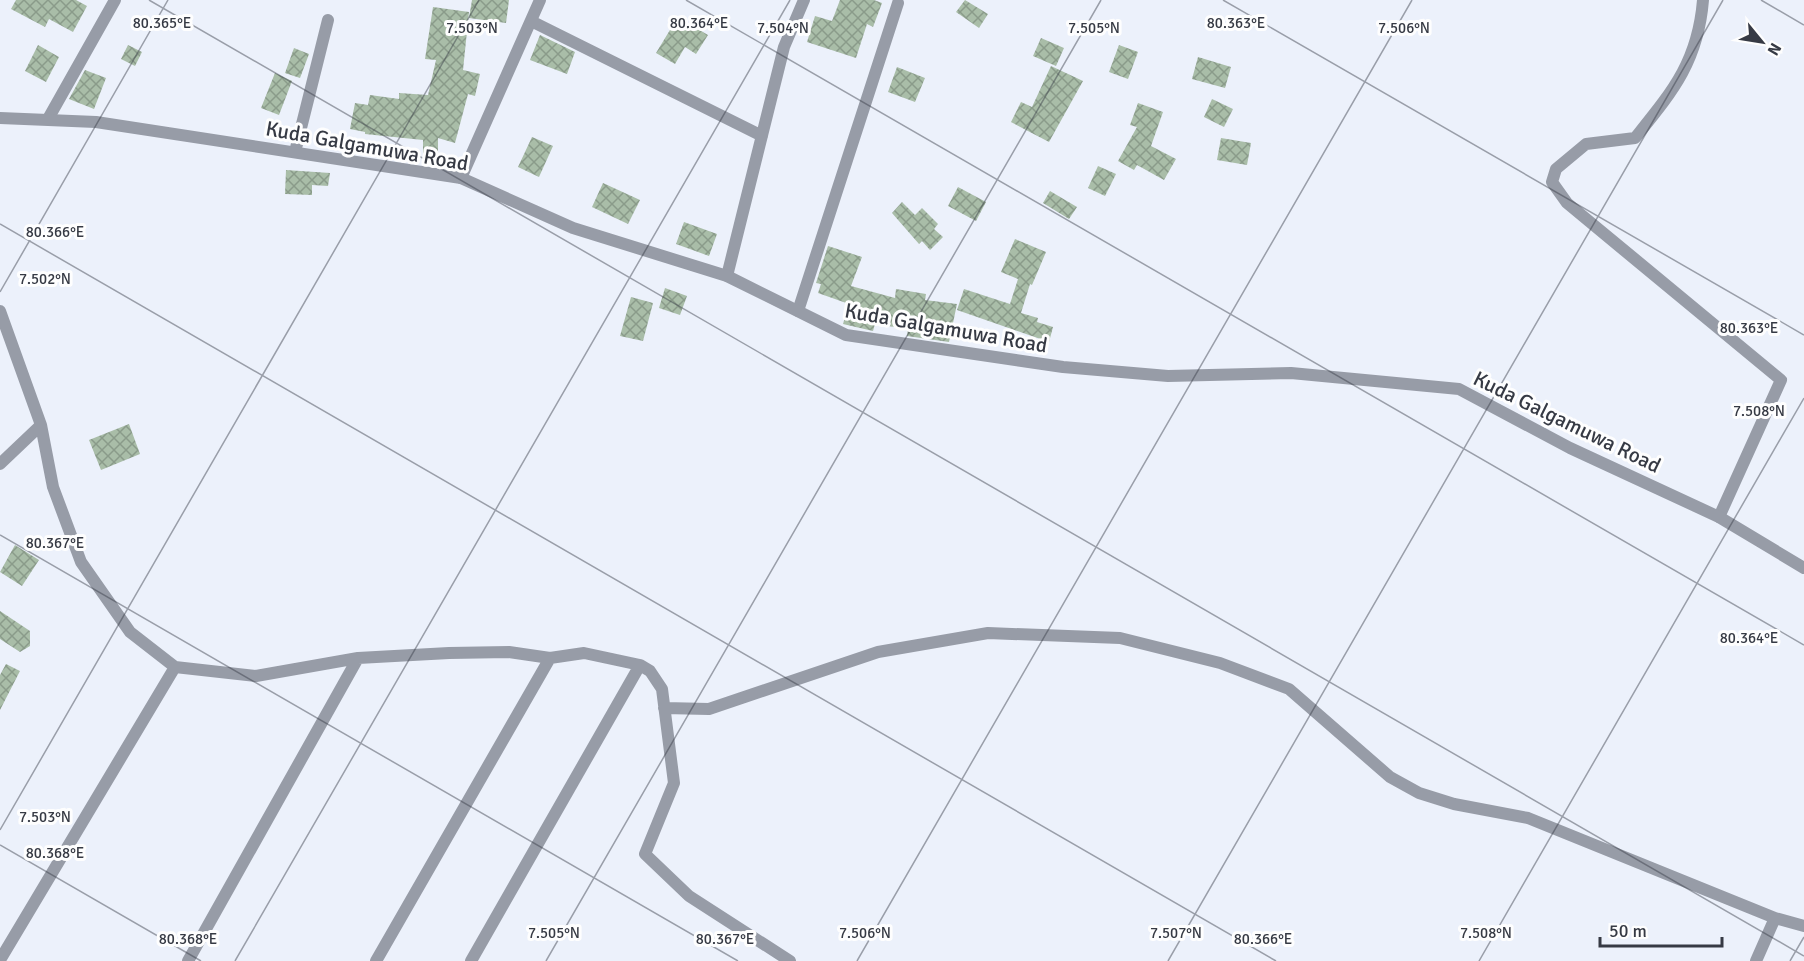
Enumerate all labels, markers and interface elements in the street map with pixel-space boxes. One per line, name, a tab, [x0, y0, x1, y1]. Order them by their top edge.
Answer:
north arrow	[1732, 12, 1792, 72]
text: 80.365°E	[133, 14, 191, 32]
text: 80.364°E	[670, 14, 728, 32]
text: 80.363°E	[1207, 14, 1265, 32]
text: 7.503°N	[446, 19, 498, 37]
text: 7.504°N	[757, 19, 809, 37]
text: 7.505°N	[1068, 19, 1120, 37]
text: 7.506°N	[1378, 19, 1430, 37]
text: N	[1763, 39, 1786, 59]
street label: Kuda Galgamuwa Road	[264, 115, 470, 177]
text: 80.366°E	[26, 223, 84, 241]
text: 7.502°N	[19, 270, 71, 288]
street label: Kuda Galgamuwa Road	[843, 297, 1049, 359]
text: 80.363°E	[1720, 319, 1778, 337]
street label: Kuda Galgamuwa Road	[1469, 365, 1665, 479]
text: 7.508°N	[1733, 402, 1785, 420]
text: 80.367°E	[26, 534, 84, 552]
text: 80.364°E	[1720, 629, 1778, 647]
text: 7.503°N	[19, 808, 71, 826]
text: 80.368°E	[26, 844, 84, 862]
scale bar	[1600, 910, 1722, 948]
text: 50 m	[1609, 920, 1647, 942]
text: 7.505°N	[528, 924, 580, 942]
text: 7.506°N	[839, 924, 891, 942]
text: 7.507°N	[1150, 924, 1202, 942]
text: 7.508°N	[1460, 924, 1512, 942]
text: 80.368°E	[159, 930, 217, 948]
text: 80.367°E	[696, 930, 754, 948]
text: 80.366°E	[1234, 930, 1292, 948]

